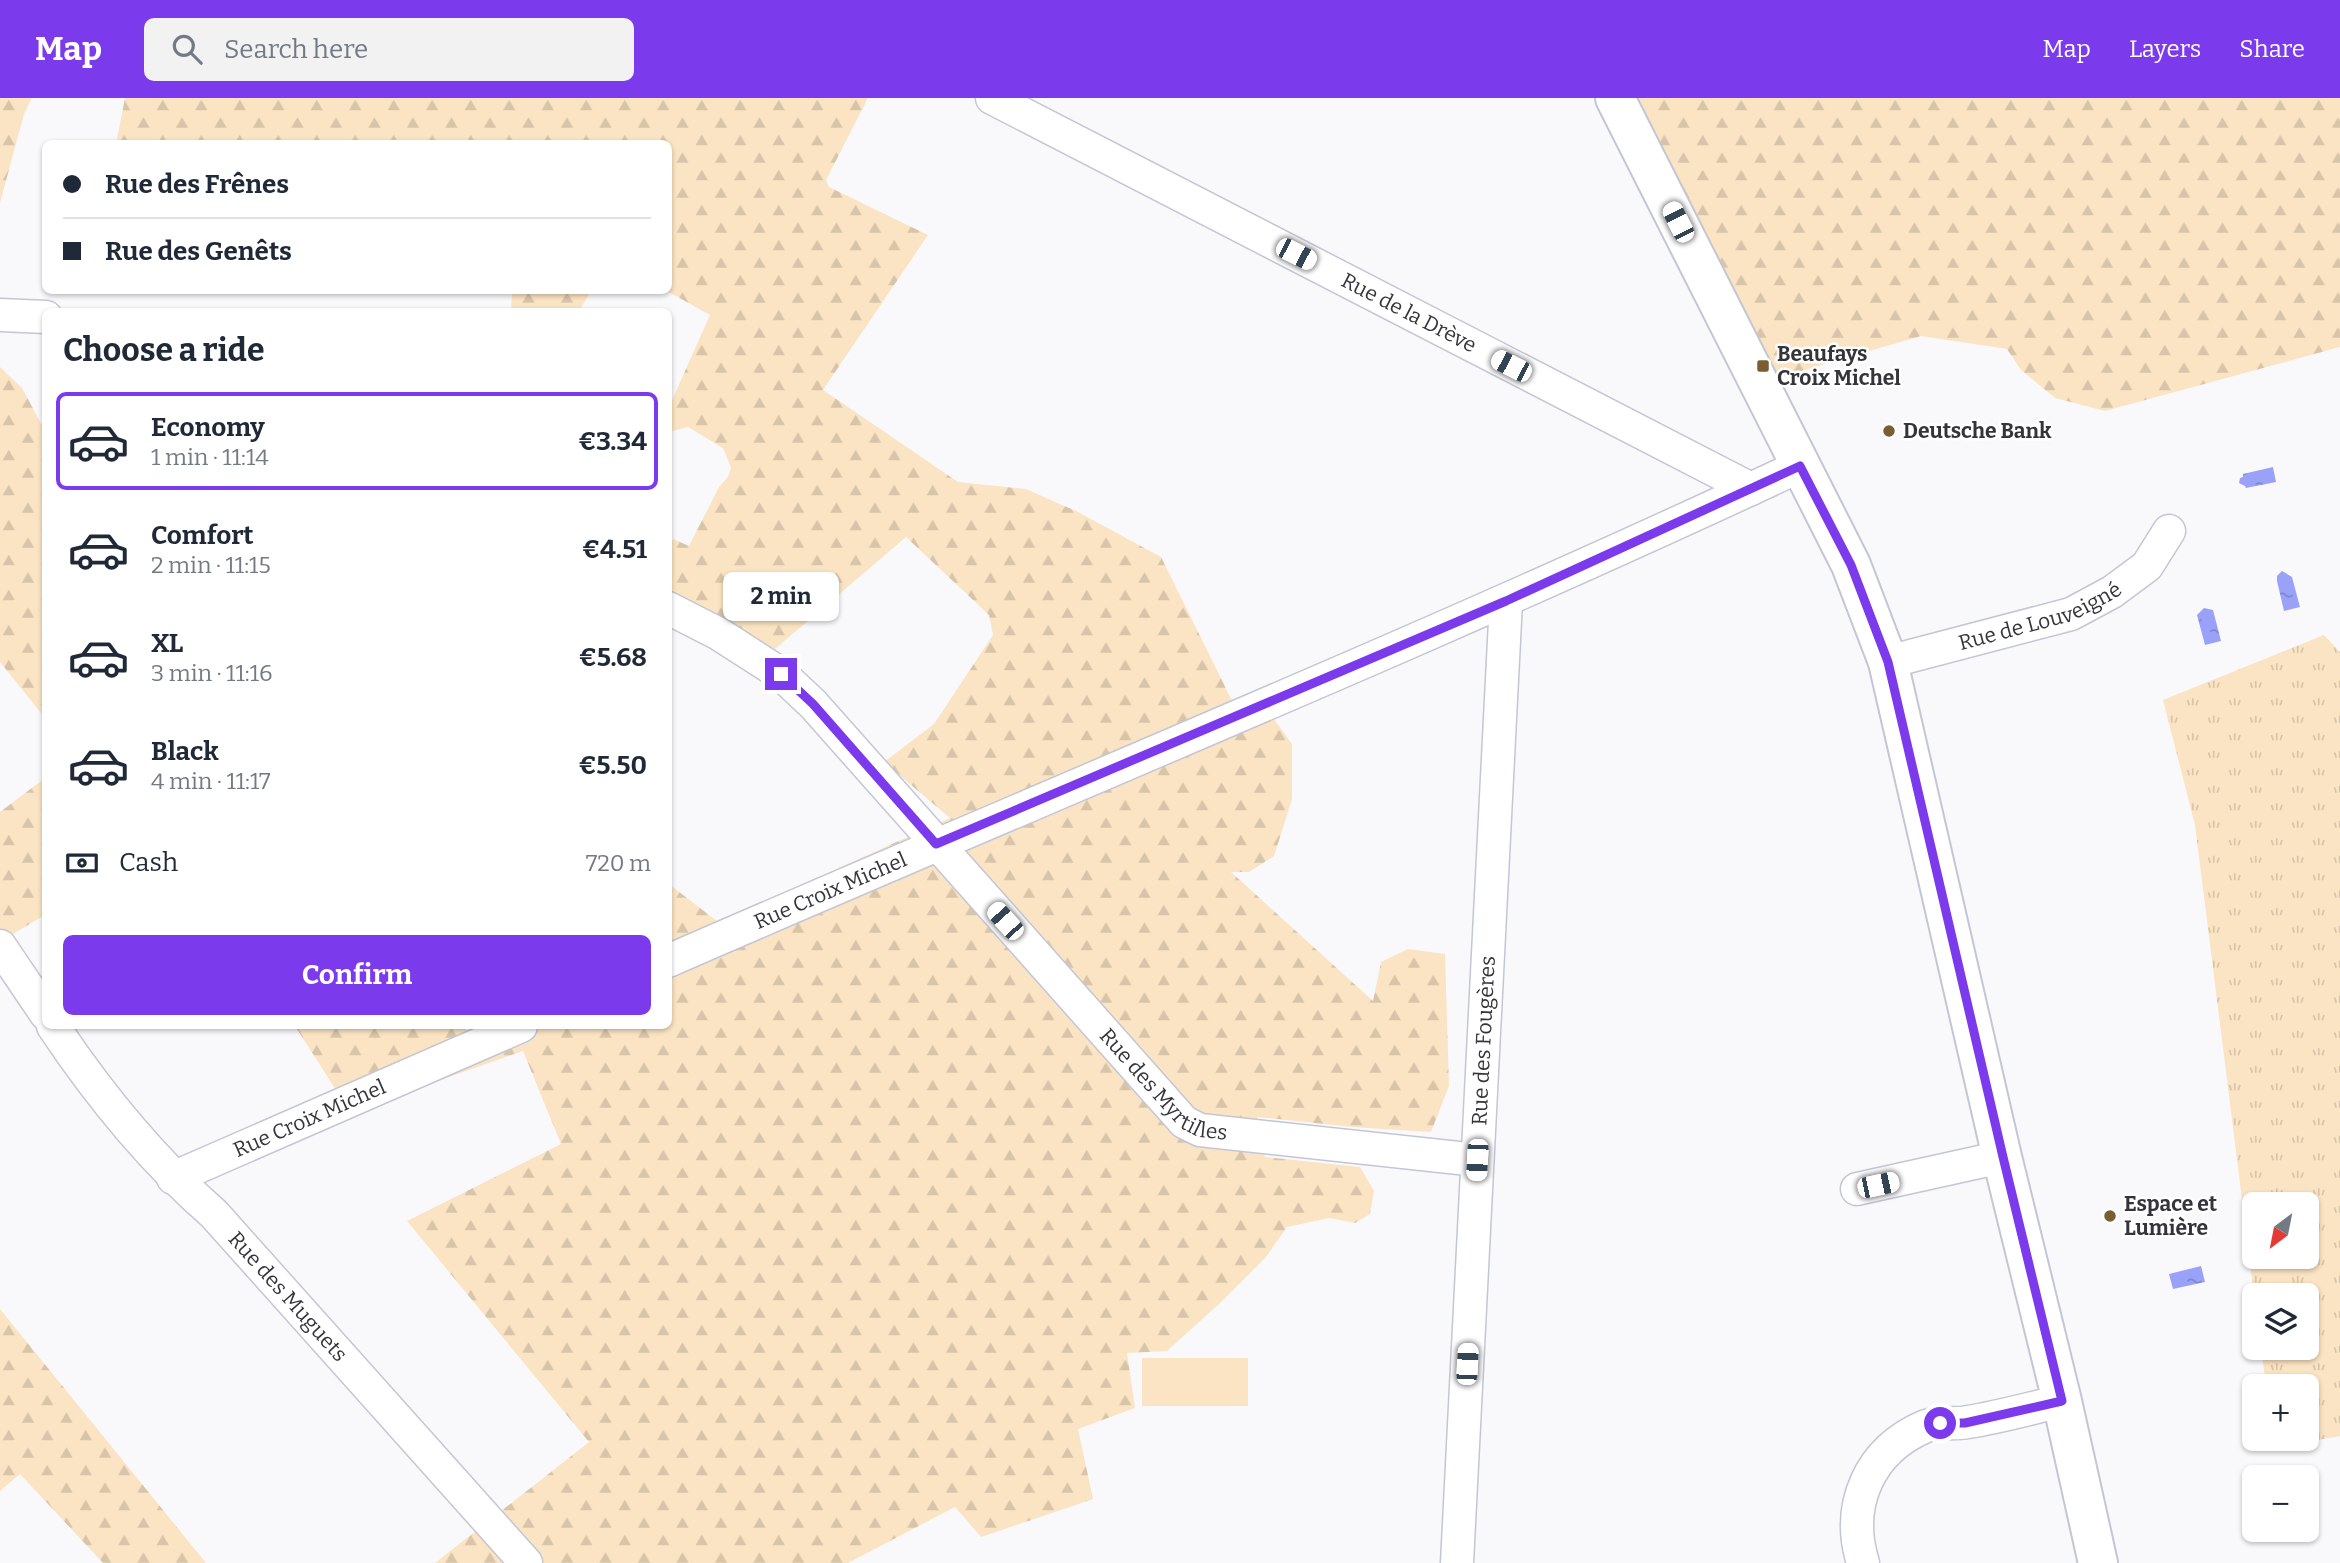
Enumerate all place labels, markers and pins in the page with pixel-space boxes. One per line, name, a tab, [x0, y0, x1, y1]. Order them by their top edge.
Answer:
place label: Beaufays Croix Michel	[1777, 341, 1901, 391]
marker: Beaufays Croix Michel	[1755, 358, 1771, 374]
place label: Deutsche Bank	[1903, 418, 2052, 444]
marker: Deutsche Bank	[1881, 423, 1897, 439]
place label: Espace et Lumière	[2124, 1191, 2218, 1241]
marker: Espace et Lumière	[2102, 1208, 2118, 1224]

